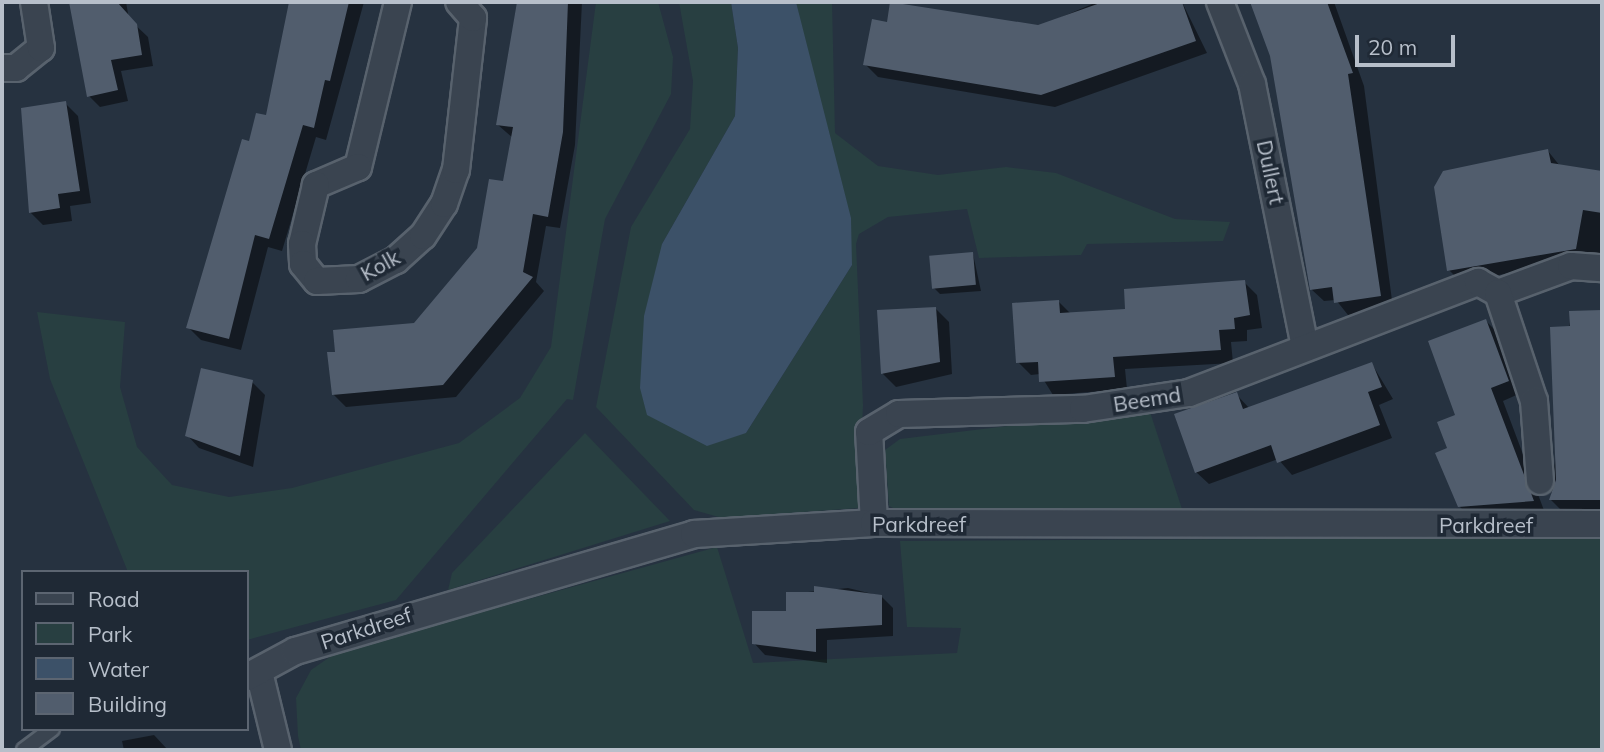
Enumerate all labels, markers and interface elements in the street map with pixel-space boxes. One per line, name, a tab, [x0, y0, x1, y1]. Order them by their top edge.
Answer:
scale bar	[1359, 21, 1459, 65]
text: 20 m	[1368, 34, 1417, 60]
street label: Dullert	[1252, 138, 1290, 206]
street label: Kolk	[356, 244, 404, 286]
street label: Beemd	[1111, 381, 1183, 417]
street label: Parkdreef	[872, 511, 966, 537]
street label: Parkdreef	[1439, 512, 1533, 538]
legend	[21, 570, 248, 731]
text: Road	[88, 586, 139, 612]
street label: Parkdreef	[317, 601, 415, 655]
text: Park	[88, 621, 132, 647]
text: Water	[88, 656, 149, 682]
text: Building	[88, 691, 167, 717]

